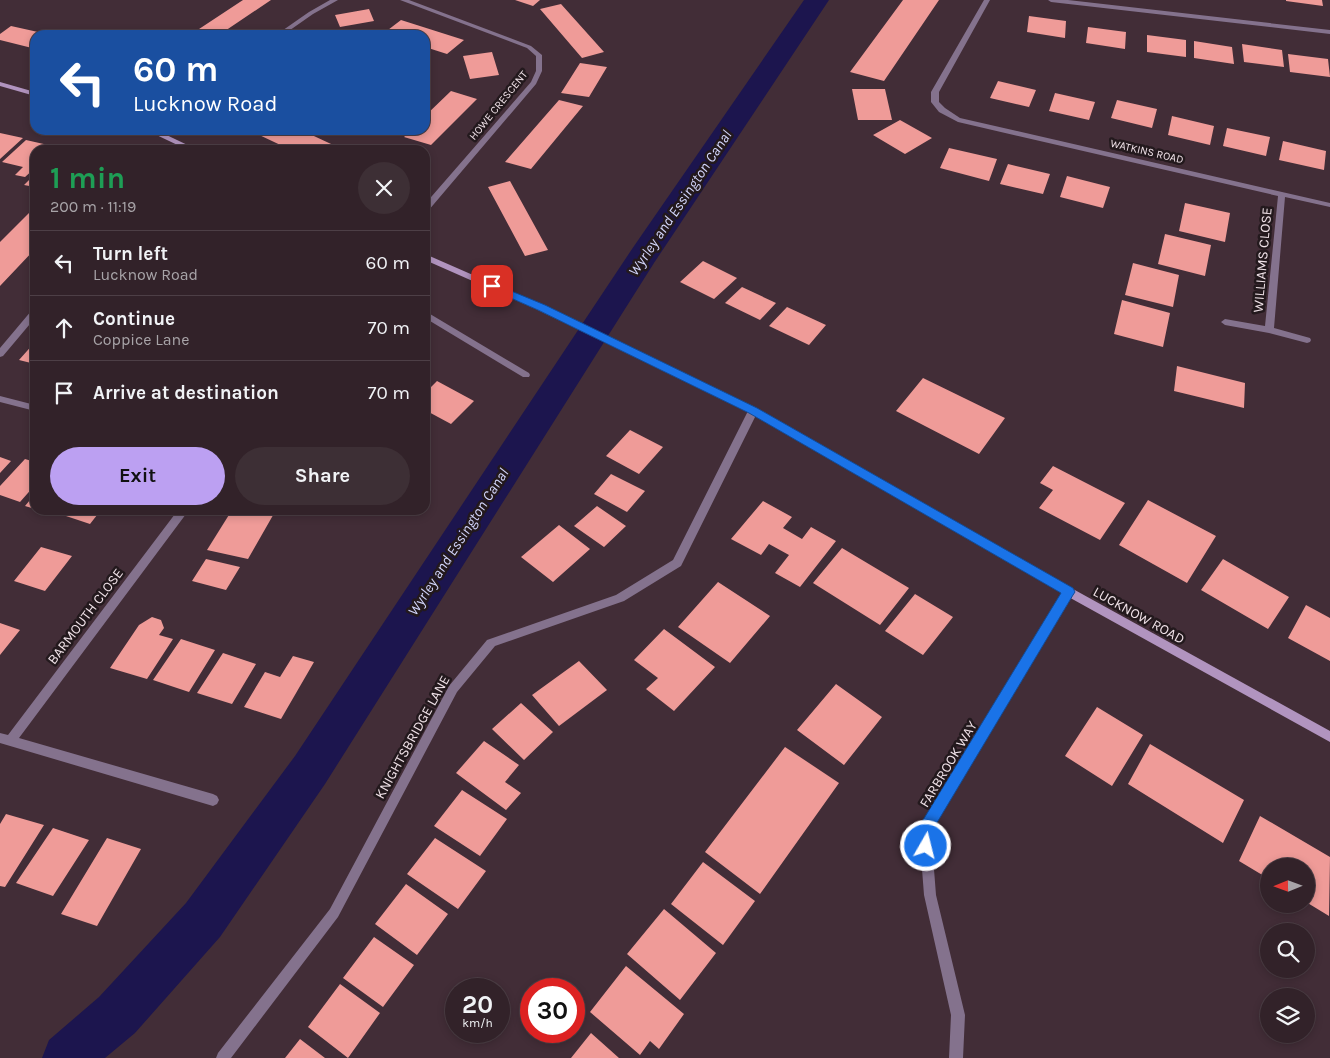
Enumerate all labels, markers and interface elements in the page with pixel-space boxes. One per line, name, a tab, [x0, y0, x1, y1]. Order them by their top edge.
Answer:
text: 60 m	[133, 49, 218, 90]
icon: left	[50, 50, 115, 115]
street label: HOWE CRESCENT	[466, 68, 531, 143]
text: Lucknow Road	[133, 91, 277, 117]
water label: Wyrley and Essington Canal	[624, 127, 736, 279]
street label: WATKINS ROAD	[1109, 137, 1185, 166]
text: 1 min	[50, 160, 125, 196]
button: close	[358, 162, 410, 214]
text: 200 m · 11:19	[50, 197, 136, 216]
street label: WILLIAMS CLOSE	[1249, 207, 1276, 313]
text: Turn left	[93, 243, 168, 265]
icon: left	[50, 249, 78, 277]
text: 60 m	[366, 252, 410, 274]
text: Lucknow Road	[93, 265, 198, 284]
pin	[471, 265, 513, 307]
icon: arrive	[478, 272, 506, 300]
text: Continue	[93, 308, 175, 330]
icon: ahead	[50, 314, 78, 342]
text: 70 m	[368, 317, 410, 339]
text: Coppice Lane	[93, 330, 189, 349]
icon: arrive	[50, 379, 78, 407]
text: Arrive at destination	[93, 382, 279, 404]
text: 70 m	[368, 382, 410, 404]
button: Exit	[50, 447, 225, 505]
button: Share	[235, 447, 410, 505]
water label: Wyrley and Essington Canal	[404, 465, 512, 619]
street label: BARMOUTH CLOSE	[44, 565, 127, 668]
street label: LUCKNOW ROAD	[1090, 583, 1188, 648]
street label: KNIGHTSBRIDGE LANE	[371, 673, 453, 802]
street label: FARBROOK WAY	[916, 718, 981, 811]
position arrow	[899, 819, 951, 871]
north arrow	[1260, 858, 1315, 912]
map controls	[1260, 858, 1315, 1043]
button: search	[1260, 923, 1315, 978]
speed limit sign: 30	[520, 978, 585, 1043]
button: layers	[1260, 988, 1315, 1043]
text: 20	[462, 990, 493, 1019]
text: km/h	[462, 1016, 493, 1030]

